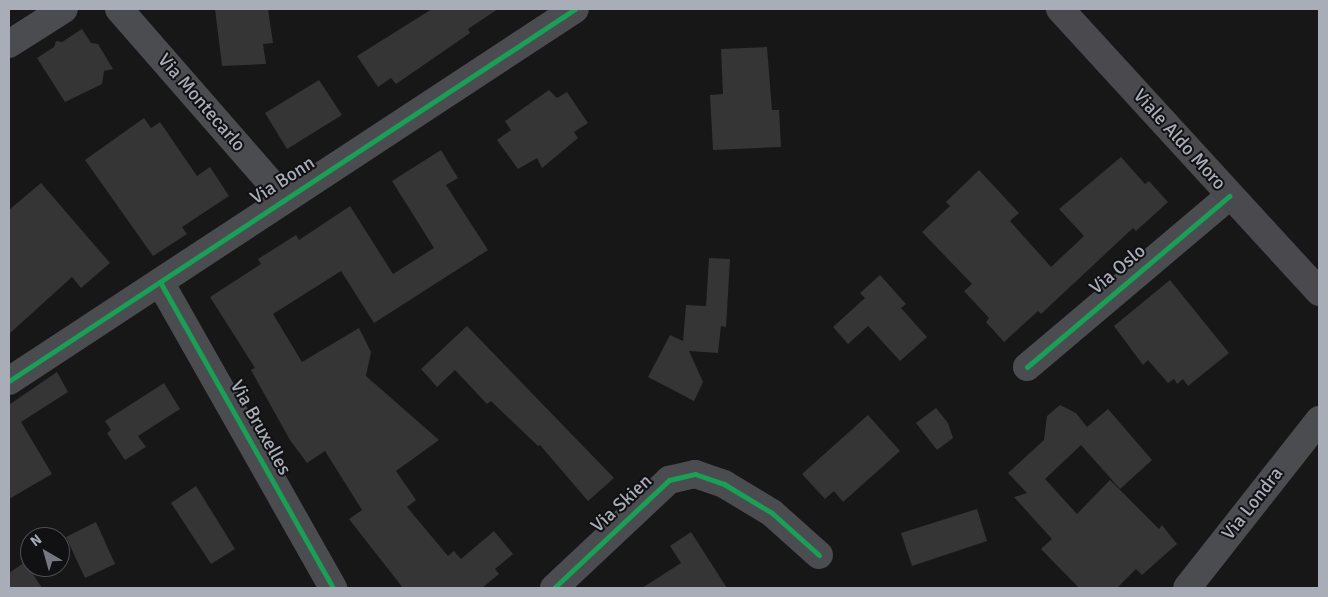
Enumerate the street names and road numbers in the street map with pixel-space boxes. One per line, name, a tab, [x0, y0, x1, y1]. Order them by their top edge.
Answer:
street label: Via Montecarlo	[152, 49, 250, 157]
street label: Viale Aldo Moro	[1128, 85, 1230, 195]
street label: Via Bonn	[247, 152, 319, 210]
street label: Via Oslo	[1085, 240, 1151, 300]
street label: Via Bruxelles	[225, 377, 295, 479]
street label: Via Londra	[1218, 463, 1288, 545]
street label: Via Skien	[587, 470, 657, 538]

